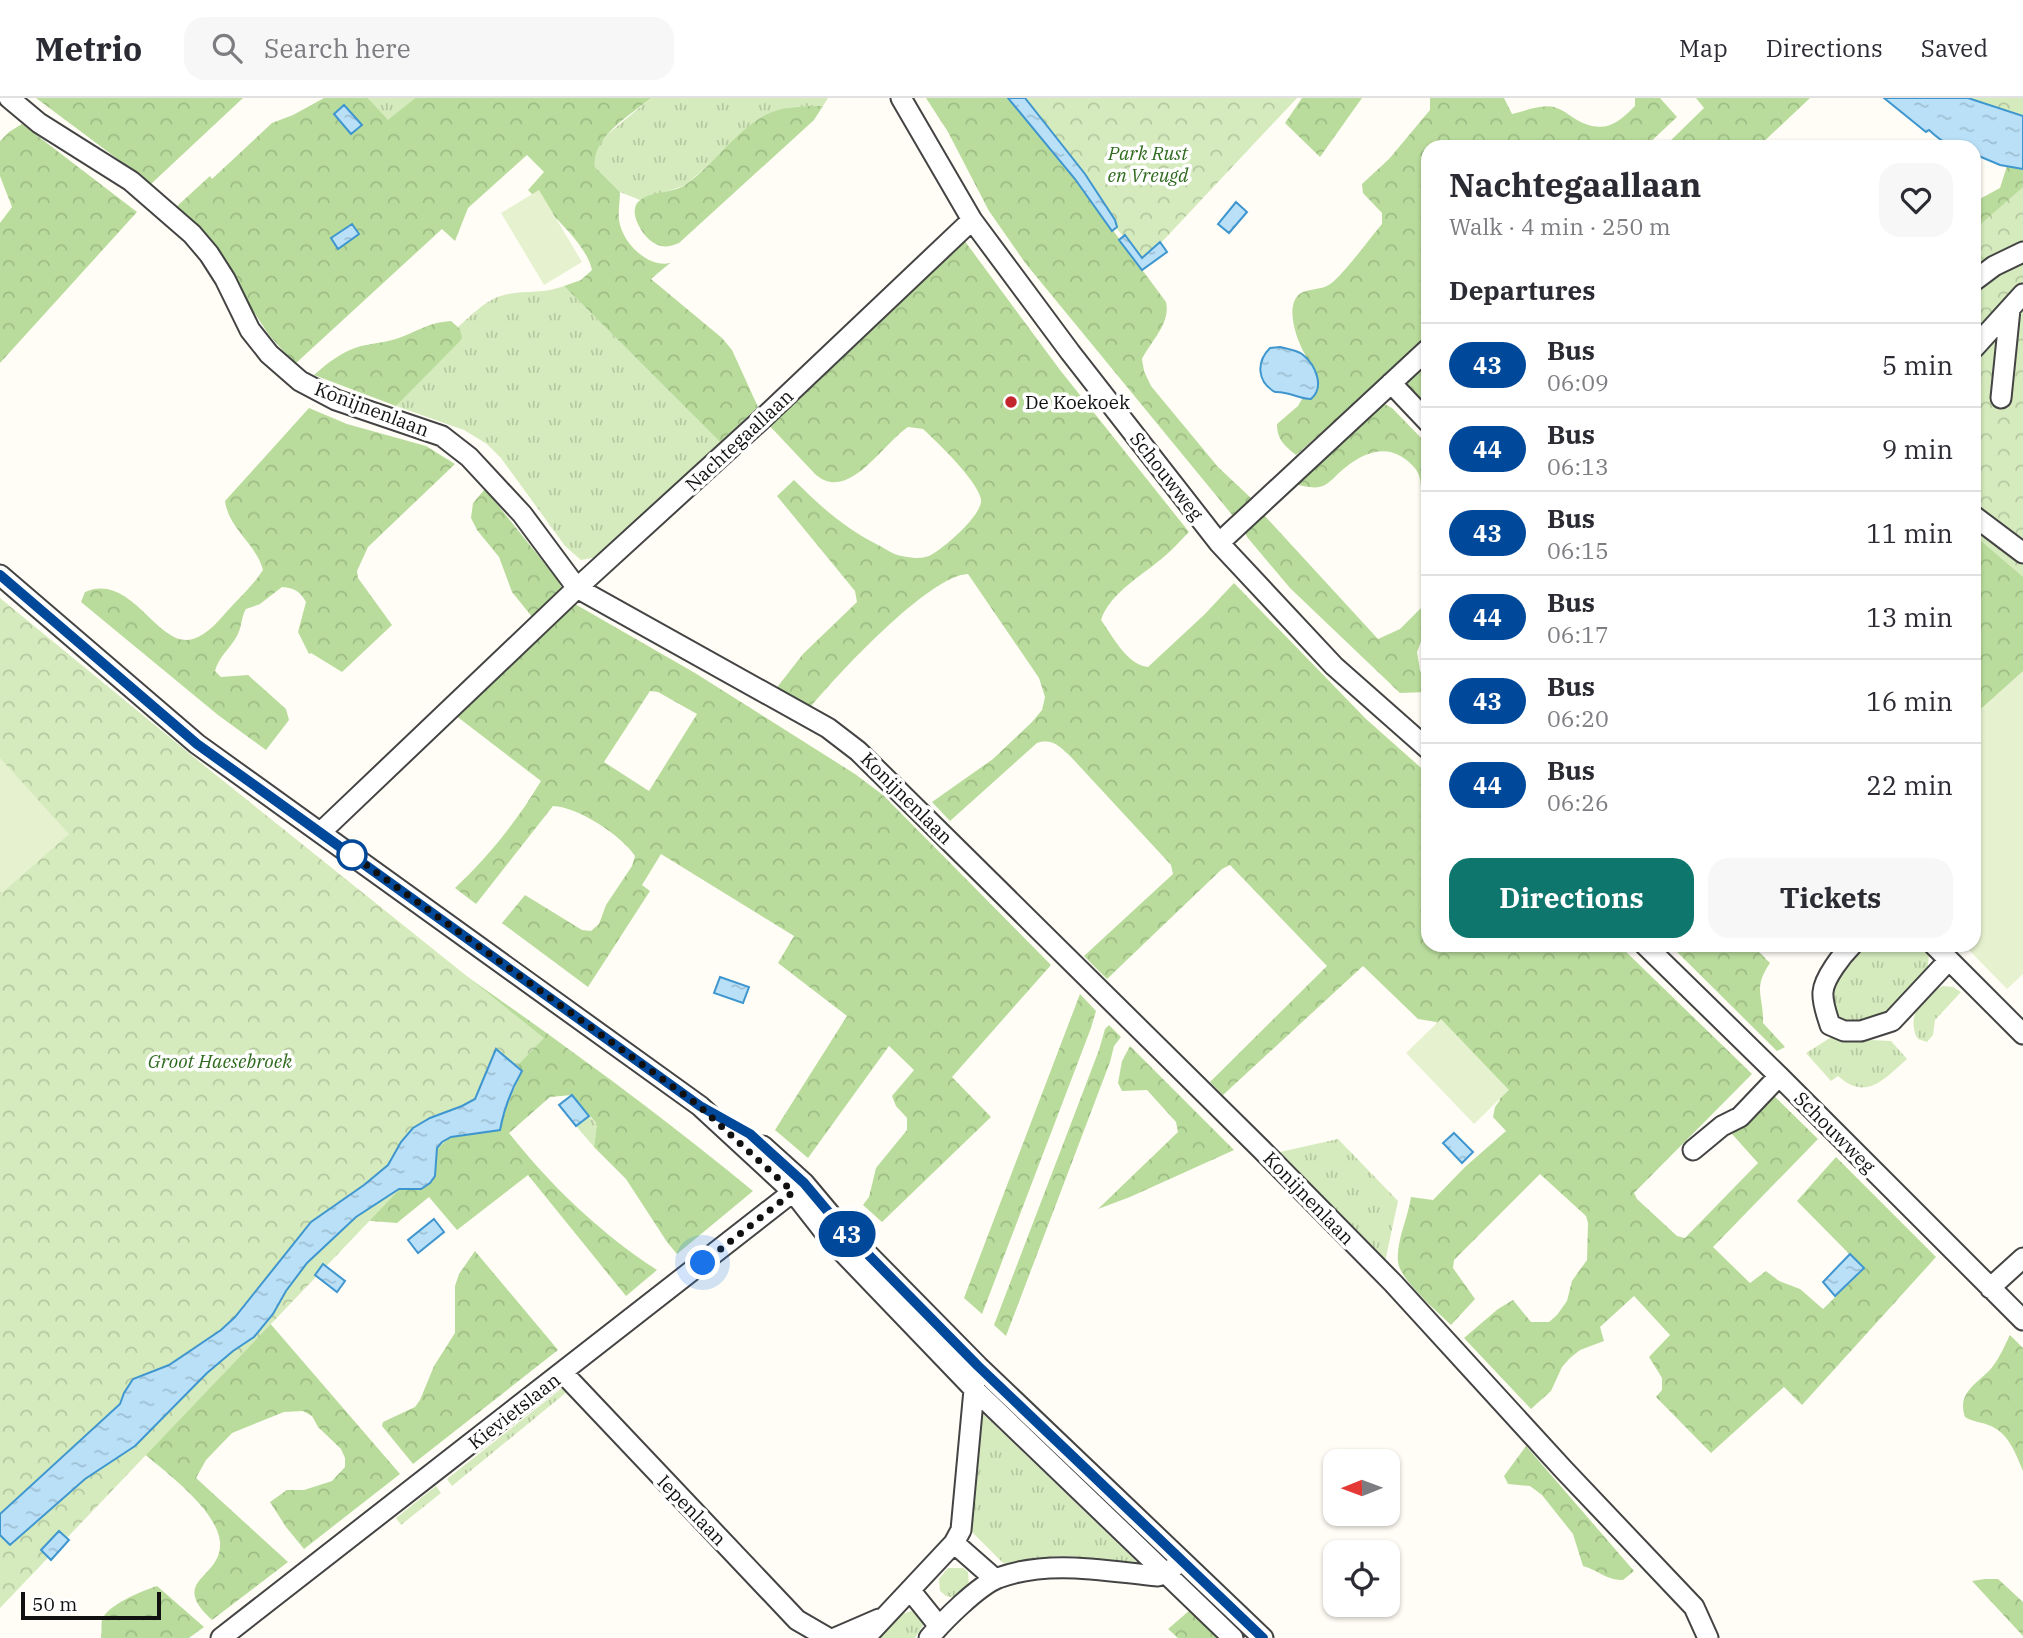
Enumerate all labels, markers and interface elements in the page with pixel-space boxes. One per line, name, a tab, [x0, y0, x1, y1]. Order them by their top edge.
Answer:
search box	[184, 17, 674, 80]
text: Metrio	[35, 27, 142, 70]
icon: search	[208, 29, 246, 67]
text: Search here	[264, 31, 411, 65]
text: Map	[1679, 32, 1728, 64]
text: Directions	[1766, 32, 1883, 64]
text: Saved	[1921, 32, 1988, 64]
park label: Park Rust en Vreugd	[1107, 141, 1189, 187]
text: Nachtegaallaan	[1449, 163, 1701, 206]
button: heart	[1879, 163, 1953, 237]
text: Walk · 4 min · 250 m	[1449, 211, 1671, 241]
text: Departures	[1449, 273, 1595, 307]
text: Bus	[1547, 333, 1595, 367]
text: 5 min	[1882, 348, 1953, 382]
text: 43	[1473, 349, 1502, 381]
text: 06:09	[1547, 367, 1609, 397]
street label: Konijnenlaan	[311, 376, 433, 442]
street label: Nachtegaallaan	[680, 384, 798, 496]
place label: De Koekoek	[1025, 390, 1130, 414]
marker: De Koekoek	[1003, 394, 1019, 410]
text: Bus	[1547, 417, 1595, 451]
street label: Schouwweg	[1125, 427, 1209, 525]
text: 9 min	[1882, 432, 1953, 466]
text: 44	[1473, 433, 1502, 465]
text: 06:13	[1547, 451, 1609, 481]
text: Bus	[1547, 501, 1595, 535]
text: 11 min	[1866, 516, 1953, 550]
text: 43	[1473, 517, 1502, 549]
text: 06:15	[1547, 535, 1609, 565]
text: Bus	[1547, 585, 1595, 619]
text: 13 min	[1866, 600, 1953, 634]
text: 44	[1473, 601, 1502, 633]
text: 06:17	[1547, 619, 1609, 649]
text: Bus	[1547, 669, 1595, 703]
text: 16 min	[1866, 684, 1953, 718]
text: 43	[1473, 685, 1502, 717]
text: 06:20	[1547, 703, 1609, 733]
street label: Konijnenlaan	[856, 747, 958, 849]
text: Bus	[1547, 753, 1595, 787]
text: 22 min	[1866, 768, 1953, 802]
text: 44	[1473, 769, 1502, 801]
text: 06:26	[1547, 787, 1609, 817]
unlabelled marker	[337, 840, 367, 870]
button: Directions	[1449, 858, 1694, 938]
button: Tickets	[1708, 858, 1953, 938]
park label: Groot Haesebroek	[148, 1049, 293, 1073]
street label: Schouwweg	[1789, 1086, 1881, 1178]
street label: Konijnenlaan	[1258, 1146, 1360, 1250]
line badge: 43	[816, 1211, 878, 1257]
text: 43	[833, 1218, 861, 1250]
your location	[685, 1245, 720, 1280]
street label: Kievietslaan	[463, 1368, 565, 1454]
north arrow	[1323, 1449, 1400, 1526]
map controls	[1323, 1449, 1400, 1617]
street label: Iepenlaan	[652, 1469, 732, 1551]
button: locate	[1323, 1540, 1400, 1617]
scale bar	[21, 1589, 161, 1621]
text: 50 m	[32, 1592, 77, 1616]

